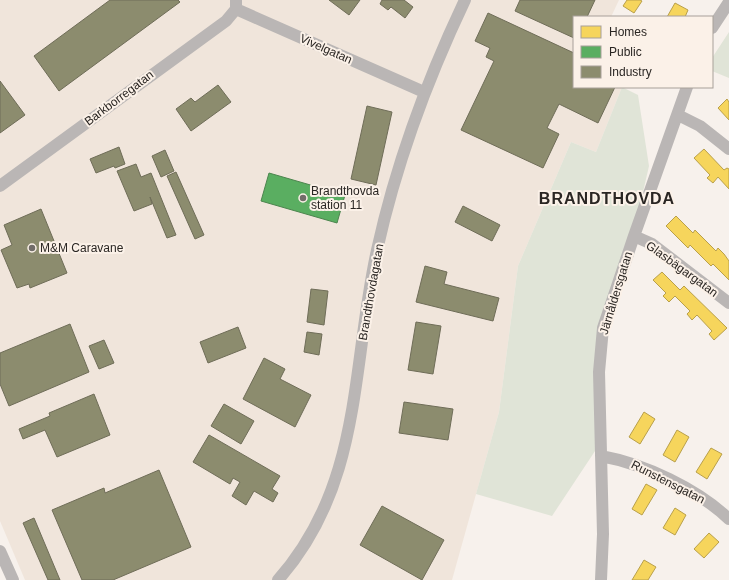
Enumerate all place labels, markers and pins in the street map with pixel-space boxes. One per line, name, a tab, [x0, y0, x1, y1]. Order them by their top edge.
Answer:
place label: Brandthovda station 11	[311, 184, 379, 212]
marker: Brandthovda station 11	[298, 193, 308, 203]
place label: M&M Caravane	[40, 241, 124, 255]
marker: M&M Caravane	[27, 243, 37, 253]

